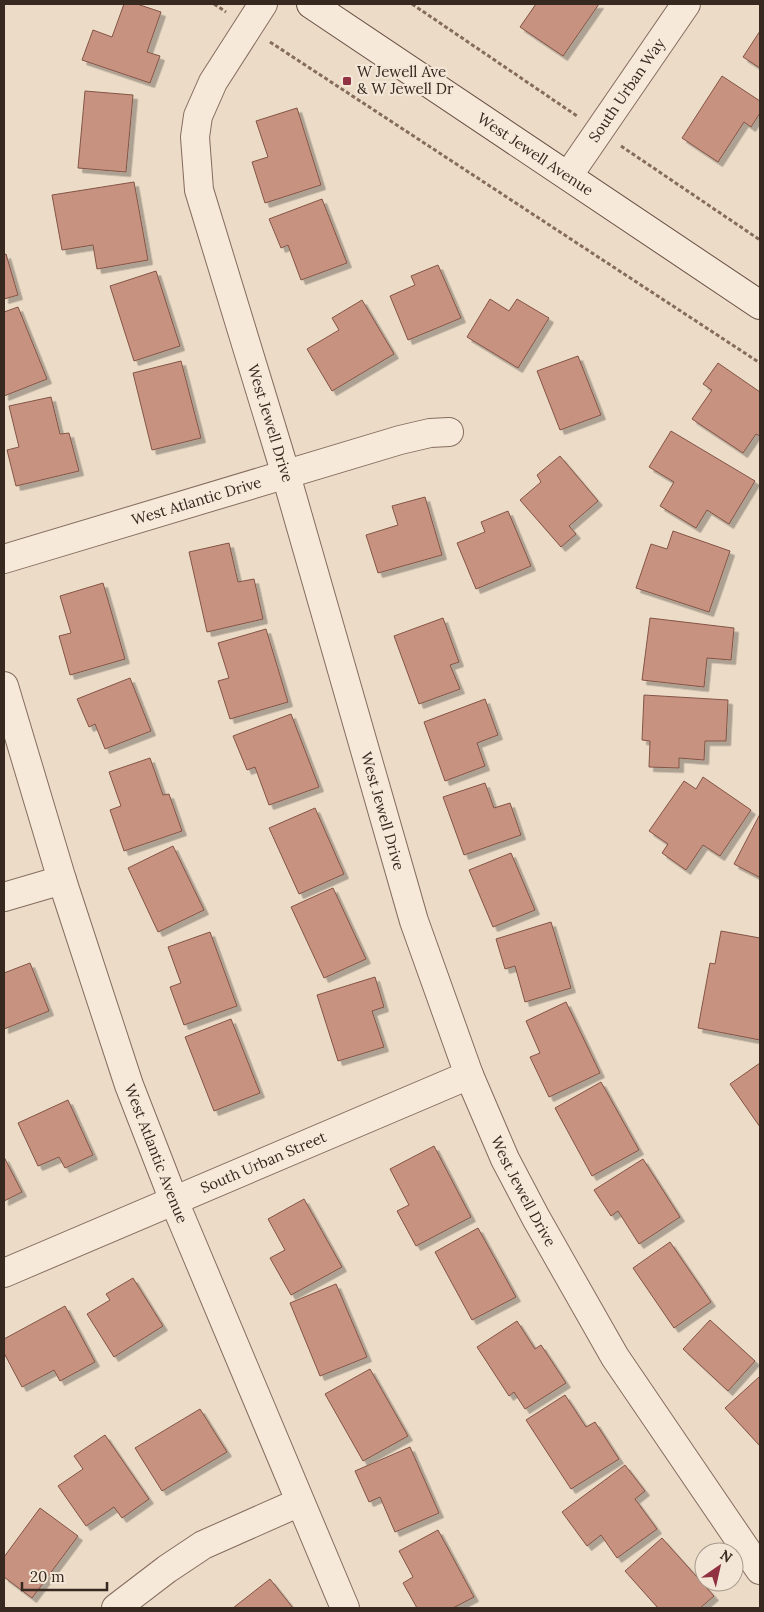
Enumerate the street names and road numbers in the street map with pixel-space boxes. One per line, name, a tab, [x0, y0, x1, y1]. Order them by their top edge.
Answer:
street label: South Urban Way	[584, 34, 669, 146]
street label: West Jewell Avenue	[474, 108, 597, 200]
street label: West Jewell Drive	[244, 362, 298, 484]
street label: West Atlantic Drive	[129, 472, 264, 529]
street label: West Jewell Drive	[357, 750, 409, 873]
street label: West Atlantic Avenue	[121, 1081, 192, 1226]
street label: South Urban Street	[198, 1127, 329, 1197]
street label: West Jewell Drive	[487, 1133, 560, 1250]

